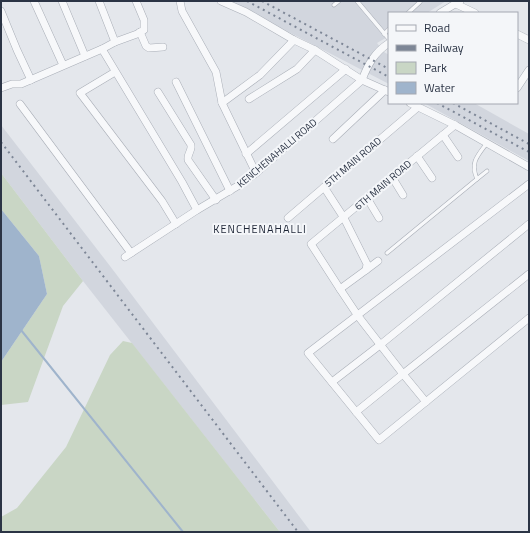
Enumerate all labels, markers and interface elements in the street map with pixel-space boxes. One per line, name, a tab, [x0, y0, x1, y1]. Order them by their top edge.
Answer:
legend	[388, 12, 518, 104]
text: Road	[424, 18, 450, 37]
text: Railway	[424, 38, 464, 57]
text: Park	[424, 58, 447, 77]
text: Water	[424, 78, 455, 97]
street label: KENCHENAHALLI ROAD	[234, 115, 320, 191]
street label: 5TH MAIN ROAD	[321, 134, 385, 190]
street label: 6TH MAIN ROAD	[351, 157, 415, 213]
district label: KENCHENAHALLI	[213, 221, 307, 237]

